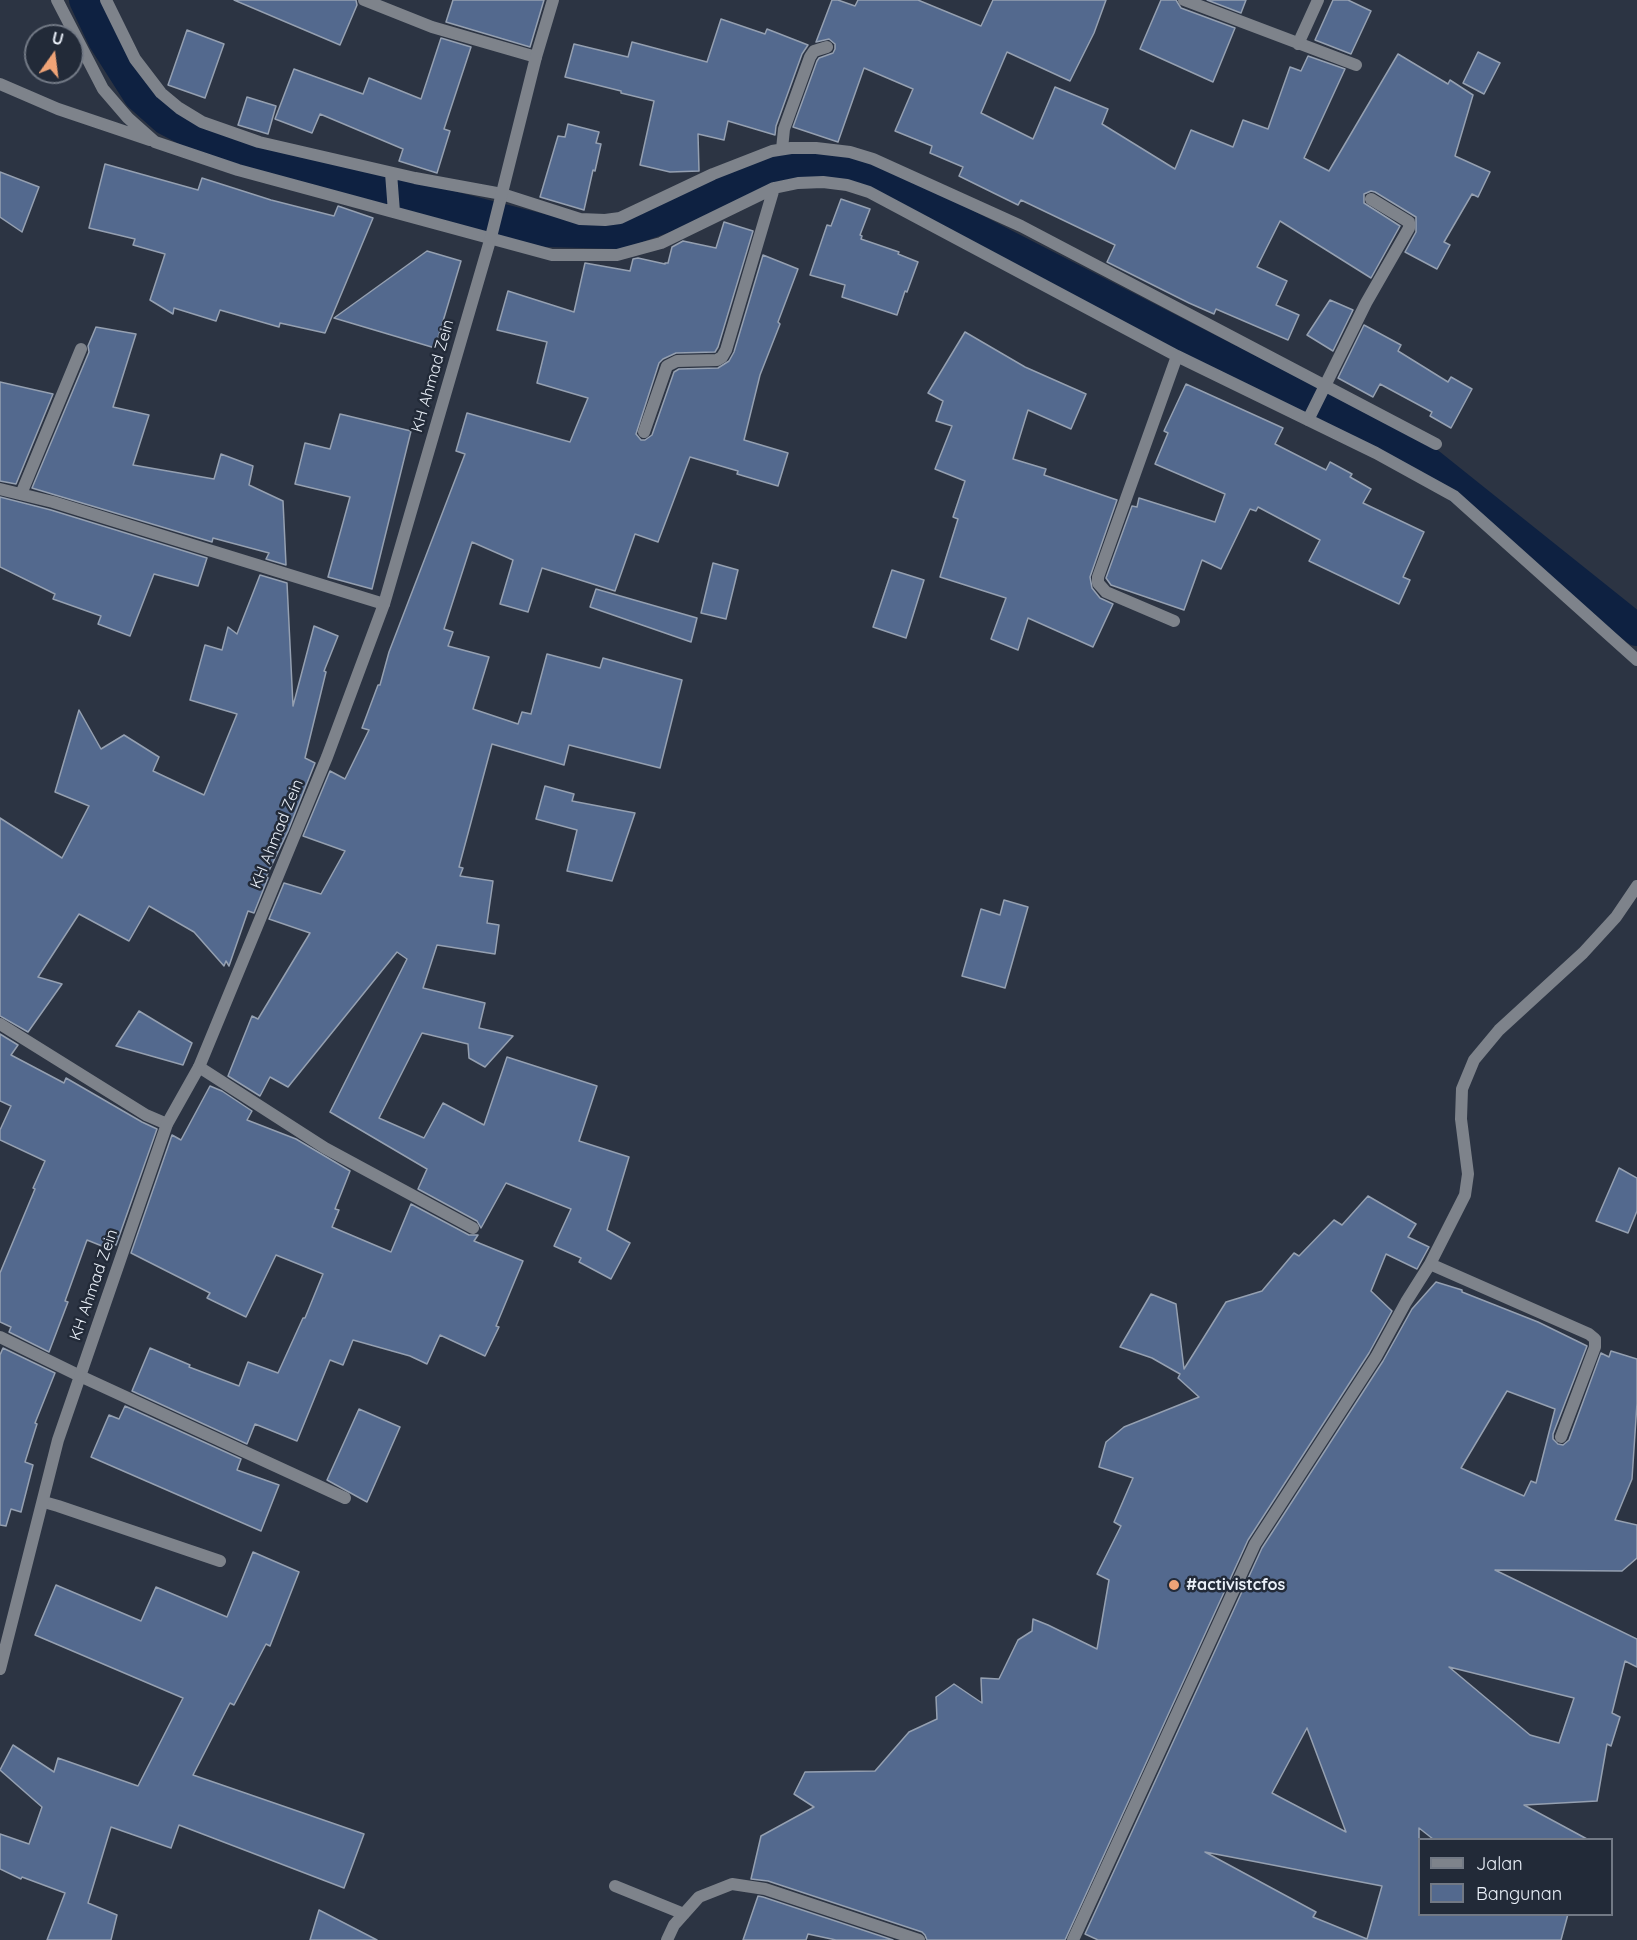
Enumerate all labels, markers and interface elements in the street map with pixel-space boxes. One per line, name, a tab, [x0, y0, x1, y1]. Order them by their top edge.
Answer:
north arrow	[24, 24, 84, 84]
text: U	[50, 27, 66, 50]
street label: KH Ahmad Zein	[408, 317, 458, 435]
street label: KH Ahmad Zein	[246, 776, 308, 892]
street label: KH Ahmad Zein	[66, 1227, 122, 1343]
place label: #activistcfos	[1186, 1575, 1285, 1595]
marker: #activistcfos	[1167, 1578, 1181, 1592]
legend	[1418, 1838, 1613, 1916]
text: Jalan	[1476, 1852, 1523, 1875]
text: Bangunan	[1476, 1882, 1562, 1905]

